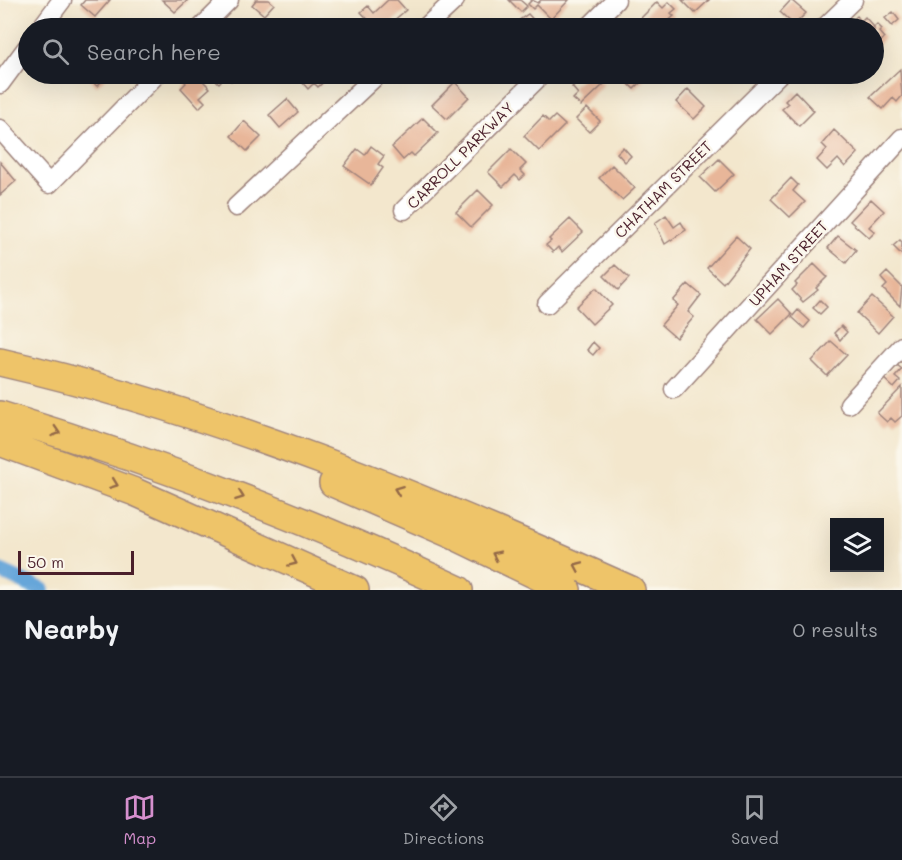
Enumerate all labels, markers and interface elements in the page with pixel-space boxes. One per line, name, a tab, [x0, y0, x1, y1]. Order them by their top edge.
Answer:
search box	[18, 18, 884, 84]
icon: search	[39, 35, 72, 68]
text: Search here	[87, 37, 221, 66]
street label: CARROLL PARKWAY	[402, 97, 518, 213]
street label: CHATHAM STREET	[610, 136, 716, 242]
street label: UPHAM STREET	[744, 216, 832, 310]
one-way arrow	[50, 425, 61, 437]
one-way arrow	[108, 477, 119, 489]
one-way arrow	[393, 484, 404, 497]
one-way arrow	[234, 488, 245, 501]
map controls	[830, 518, 884, 572]
button: layers	[830, 518, 884, 572]
scale bar	[18, 548, 134, 576]
one-way arrow	[491, 550, 502, 562]
text: 50 m	[27, 551, 64, 572]
one-way arrow	[286, 554, 297, 566]
one-way arrow	[573, 562, 584, 574]
text: Nearby	[24, 612, 119, 646]
text: 0 results	[793, 616, 878, 642]
tab: Map	[123, 791, 156, 848]
tab: Directions	[403, 791, 484, 848]
tab: Saved	[731, 791, 779, 848]

